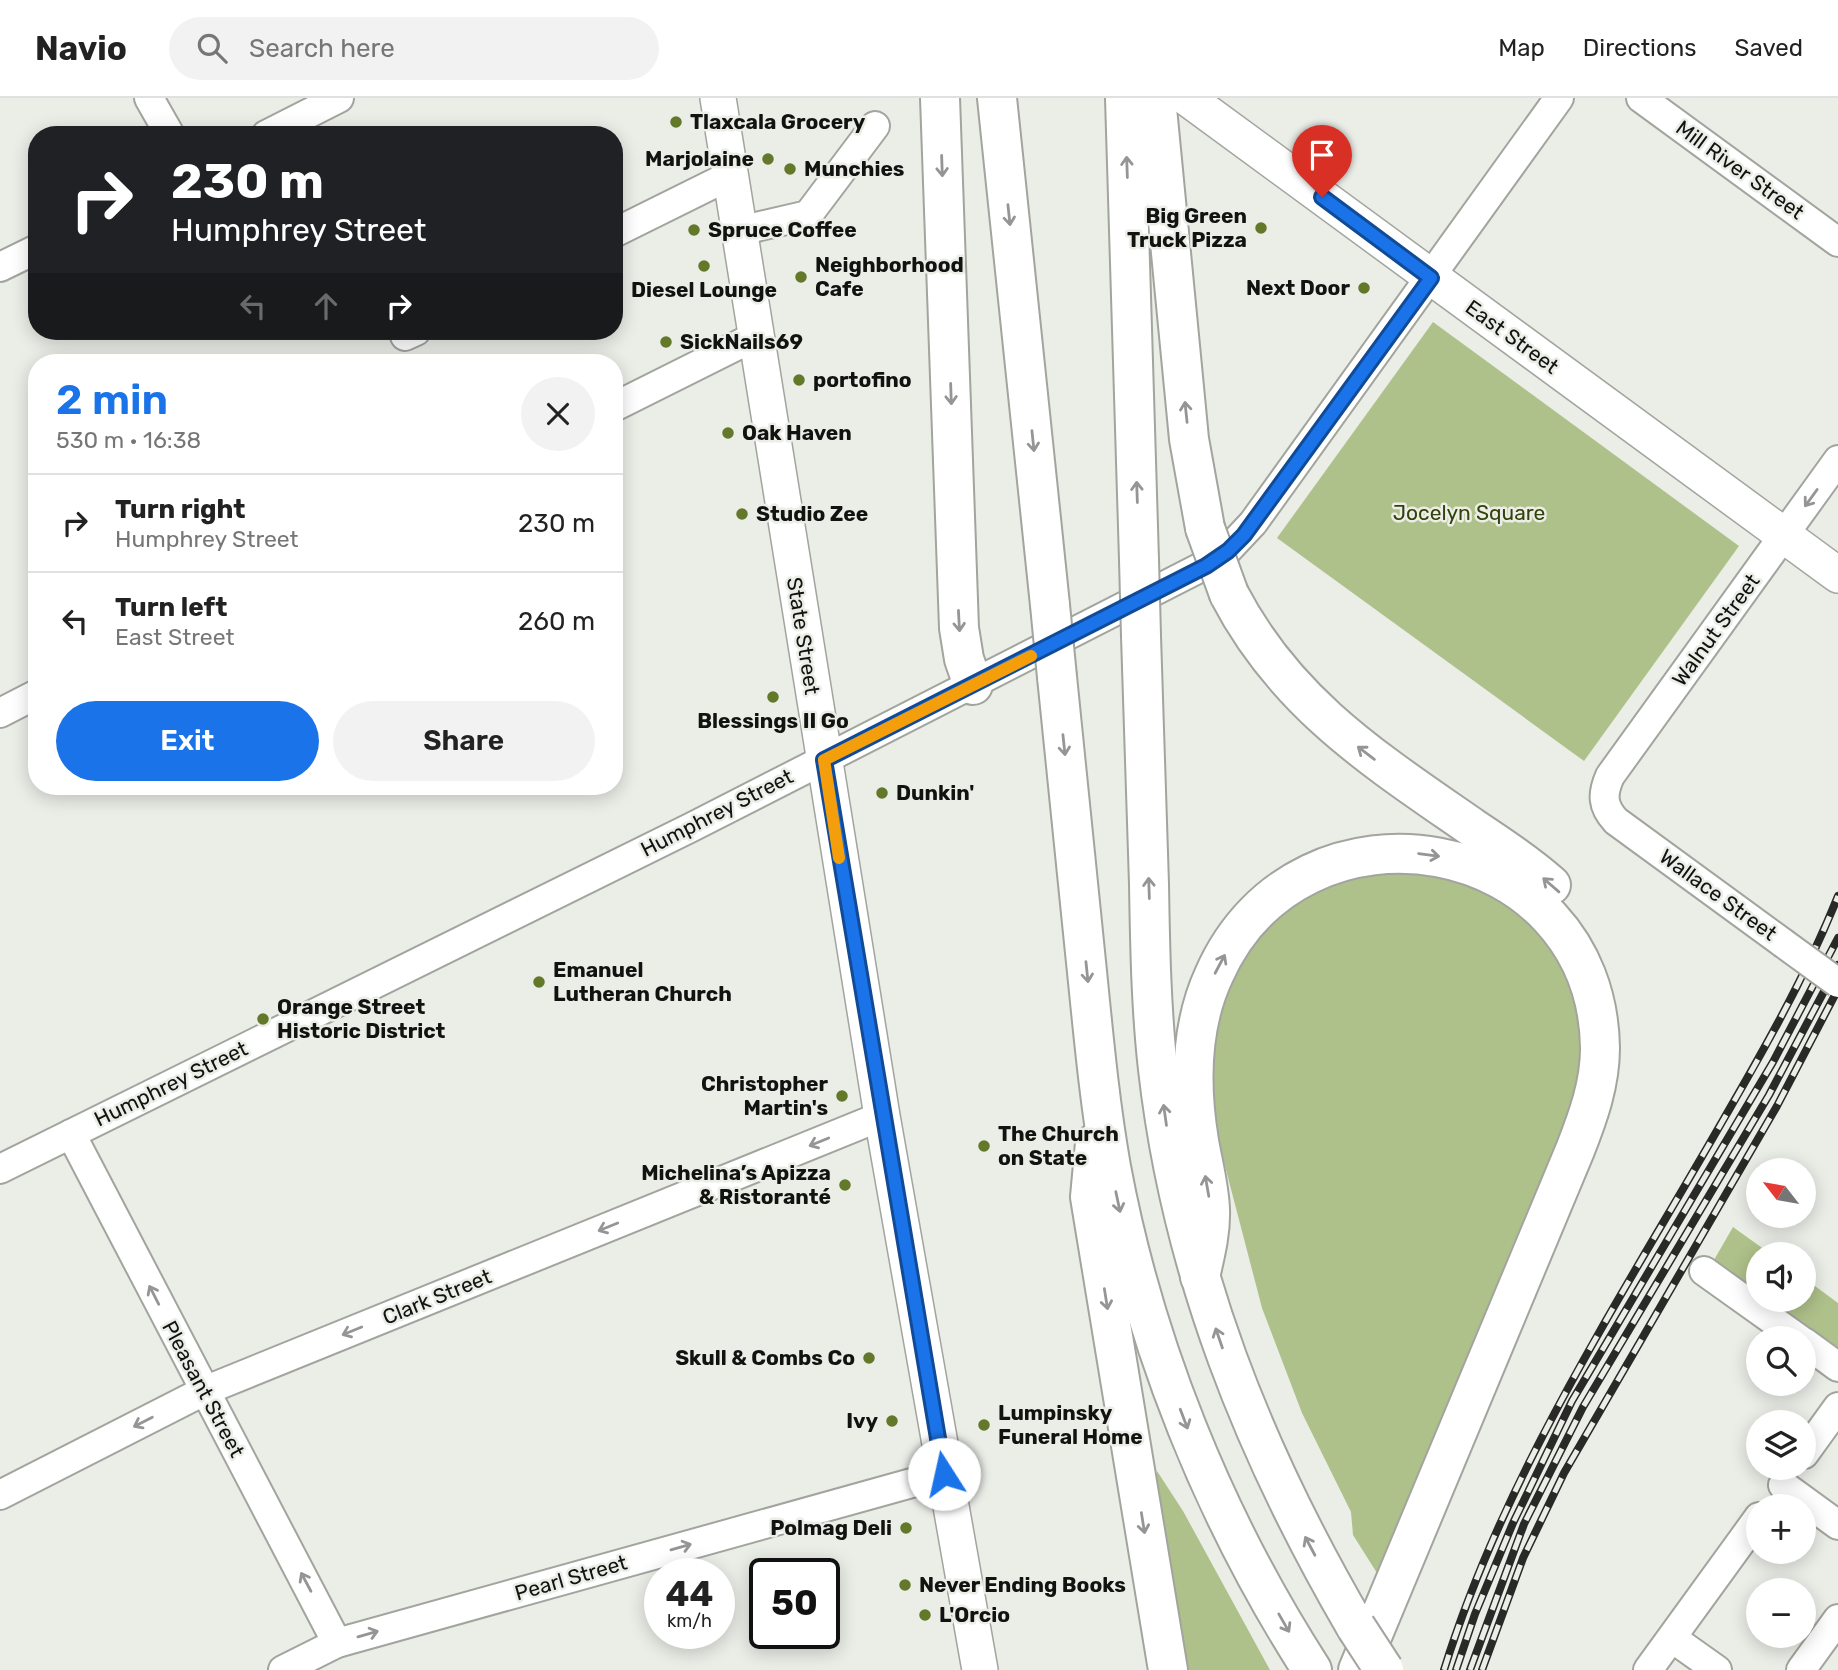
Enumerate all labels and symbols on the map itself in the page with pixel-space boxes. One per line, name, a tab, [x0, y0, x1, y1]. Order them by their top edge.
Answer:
place label: Tlaxcala Grocery	[690, 109, 866, 134]
marker: Tlaxcala Grocery	[668, 114, 684, 130]
street label: Mill River Street	[1671, 115, 1809, 224]
pin	[1292, 125, 1352, 197]
place label: Marjolaine	[645, 146, 754, 171]
marker: Marjolaine	[760, 151, 776, 167]
one-way arrow	[936, 154, 949, 177]
one-way arrow	[1121, 155, 1134, 178]
place label: Munchies	[804, 156, 905, 181]
marker: Munchies	[782, 161, 798, 177]
one-way arrow	[1003, 203, 1016, 225]
place label: Big Green Truck Pizza	[1127, 203, 1247, 252]
place label: Spruce Coffee	[708, 217, 857, 242]
marker: Big Green Truck Pizza	[1253, 220, 1269, 236]
marker: Spruce Coffee	[686, 222, 702, 238]
place label: Neighborhood Cafe	[815, 252, 964, 301]
marker: Diesel Lounge	[696, 258, 712, 274]
marker: Neighborhood Cafe	[793, 269, 809, 285]
place label: Next Door	[1246, 275, 1350, 300]
place label: Diesel Lounge	[631, 277, 777, 302]
marker: Next Door	[1356, 280, 1372, 296]
street label: East Street	[1461, 294, 1564, 379]
place label: SickNails69	[680, 329, 803, 354]
marker: SickNails69	[658, 334, 674, 350]
place label: portofino	[813, 367, 912, 392]
marker: portofino	[791, 372, 807, 388]
one-way arrow	[944, 382, 957, 405]
one-way arrow	[1180, 401, 1193, 424]
place label: Oak Haven	[742, 420, 852, 445]
marker: Oak Haven	[720, 425, 736, 441]
one-way arrow	[1026, 429, 1039, 452]
one-way arrow	[1130, 481, 1143, 504]
one-way arrow	[1804, 488, 1818, 507]
park label: Jocelyn Square	[1393, 500, 1545, 525]
place label: Studio Zee	[756, 501, 868, 526]
marker: Studio Zee	[734, 506, 750, 522]
street label: Walnut Street	[1667, 569, 1765, 691]
street label: State Street	[782, 575, 825, 696]
one-way arrow	[953, 609, 966, 632]
marker: Blessings II Go	[765, 689, 781, 705]
place label: Blessings II Go	[697, 708, 849, 733]
one-way arrow	[1058, 733, 1071, 756]
one-way arrow	[1357, 746, 1376, 761]
street label: Humphrey Street	[636, 763, 797, 862]
place label: Dunkin'	[896, 780, 974, 805]
marker: Dunkin'	[874, 785, 890, 801]
street label: Wallace Street	[1655, 844, 1782, 946]
one-way arrow	[1417, 849, 1439, 862]
one-way arrow	[1142, 877, 1155, 900]
one-way arrow	[1543, 877, 1561, 893]
one-way arrow	[1213, 954, 1227, 974]
place label: Emanuel Lutheran Church	[553, 957, 732, 1006]
one-way arrow	[1081, 960, 1094, 982]
marker: Emanuel Lutheran Church	[531, 974, 547, 990]
place label: Orange Street Historic District	[277, 994, 446, 1043]
marker: Orange Street Historic District	[255, 1011, 271, 1027]
street label: Humphrey Street	[90, 1036, 252, 1132]
place label: Christopher Martin's	[701, 1071, 828, 1120]
marker: Christopher Martin's	[834, 1088, 850, 1104]
one-way arrow	[1158, 1104, 1171, 1127]
place label: The Church on State	[998, 1121, 1119, 1170]
one-way arrow	[808, 1136, 830, 1149]
marker: The Church on State	[976, 1138, 992, 1154]
north arrow	[1746, 1158, 1816, 1228]
place label: Michelina’s Apizza & Ristoranté	[641, 1160, 831, 1209]
one-way arrow	[1200, 1175, 1213, 1198]
marker: Michelina’s Apizza & Ristoranté	[837, 1177, 853, 1193]
one-way arrow	[1112, 1190, 1126, 1213]
one-way arrow	[597, 1222, 619, 1235]
street label: Clark Street	[379, 1263, 495, 1330]
one-way arrow	[146, 1285, 160, 1305]
one-way arrow	[1100, 1287, 1113, 1310]
street label: Pleasant Street	[157, 1316, 250, 1461]
one-way arrow	[341, 1326, 363, 1339]
one-way arrow	[1212, 1328, 1224, 1350]
place label: Skull & Combs Co	[675, 1345, 855, 1370]
marker: Skull & Combs Co	[861, 1350, 877, 1366]
place label: Lumpinsky Funeral Home	[998, 1400, 1143, 1449]
place label: Ivy	[846, 1408, 878, 1433]
one-way arrow	[1179, 1408, 1192, 1430]
marker: Ivy	[884, 1413, 900, 1429]
one-way arrow	[133, 1416, 154, 1430]
marker: Lumpinsky Funeral Home	[976, 1417, 992, 1433]
position arrow	[907, 1437, 981, 1511]
one-way arrow	[1137, 1511, 1150, 1534]
place label: Polmag Deli	[770, 1515, 892, 1540]
marker: Polmag Deli	[898, 1520, 914, 1536]
one-way arrow	[1303, 1537, 1317, 1557]
one-way arrow	[670, 1540, 692, 1553]
street label: Pearl Street	[512, 1550, 630, 1605]
speed limit sign: 50	[749, 1558, 840, 1649]
place label: Never Ending Books	[919, 1572, 1126, 1597]
one-way arrow	[298, 1573, 312, 1593]
marker: Never Ending Books	[897, 1577, 913, 1593]
place label: L'Orcio	[939, 1602, 1010, 1627]
marker: L'Orcio	[917, 1607, 933, 1623]
one-way arrow	[1277, 1613, 1291, 1633]
one-way arrow	[357, 1627, 379, 1640]

